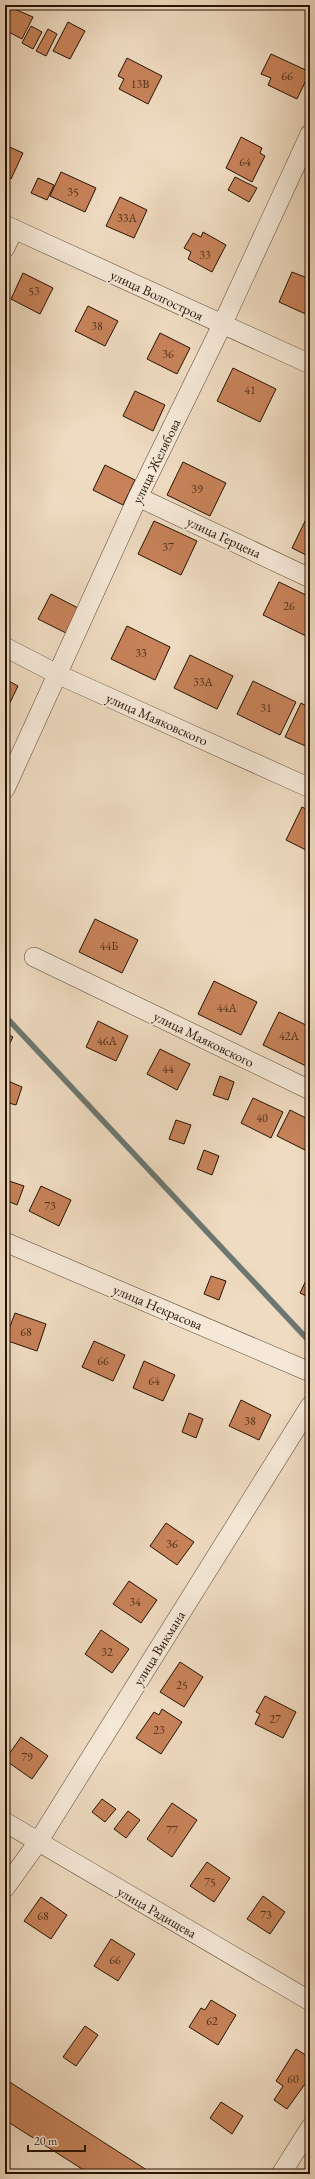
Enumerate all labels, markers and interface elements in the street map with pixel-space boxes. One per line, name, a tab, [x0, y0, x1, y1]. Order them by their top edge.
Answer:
house number: 66	[281, 68, 293, 84]
house number: 13В	[131, 76, 149, 92]
house number: 64	[239, 154, 251, 170]
house number: 35	[67, 184, 79, 200]
house number: 33А	[117, 210, 138, 226]
house number: 33	[199, 247, 211, 263]
street label: улица Волгостроя	[108, 266, 206, 324]
house number: 53	[28, 283, 40, 299]
house number: 38	[91, 318, 103, 334]
house number: 36	[162, 346, 174, 362]
house number: 41	[244, 382, 256, 398]
street label: улица Желябова	[128, 415, 185, 507]
house number: 39	[191, 481, 203, 497]
street label: улица Герцена	[184, 512, 264, 562]
house number: 37	[162, 539, 174, 555]
house number: 26	[283, 598, 295, 614]
house number: 33	[135, 645, 147, 661]
house number: 33А	[193, 674, 214, 690]
street label: улица Маяковского	[103, 688, 211, 750]
house number: 31	[260, 700, 272, 716]
house number: 44Б	[100, 938, 118, 954]
house number: 44А	[217, 1000, 238, 1016]
street label: улица Маяковского	[151, 1007, 257, 1071]
house number: 42А	[279, 1028, 300, 1044]
house number: 46А	[97, 1033, 118, 1049]
house number: 44	[162, 1061, 174, 1077]
house number: 40	[256, 1110, 268, 1126]
house number: 73	[44, 1198, 56, 1214]
street label: улица Некрасова	[111, 1280, 206, 1334]
house number: 68	[20, 1324, 32, 1340]
house number: 66	[97, 1353, 109, 1369]
house number: 64	[148, 1373, 160, 1389]
house number: 38	[244, 1413, 256, 1429]
house number: 36	[166, 1536, 178, 1552]
house number: 34	[129, 1594, 141, 1610]
street label: улица Викмана	[129, 1607, 189, 1689]
house number: 32	[101, 1644, 113, 1660]
house number: 25	[176, 1677, 188, 1693]
house number: 27	[269, 1711, 281, 1727]
house number: 23	[153, 1722, 165, 1738]
house number: 79	[21, 1749, 33, 1765]
house number: 77	[166, 1822, 178, 1838]
house number: 75	[204, 1874, 216, 1890]
street label: улица Радищева	[114, 1882, 200, 1942]
house number: 73	[260, 1907, 272, 1923]
house number: 68	[37, 1908, 49, 1924]
house number: 66	[109, 1952, 121, 1968]
house number: 62	[206, 2013, 218, 2029]
house number: 60	[287, 2071, 299, 2087]
scale bar	[28, 2127, 85, 2153]
text: 20 m	[34, 2133, 58, 2149]

